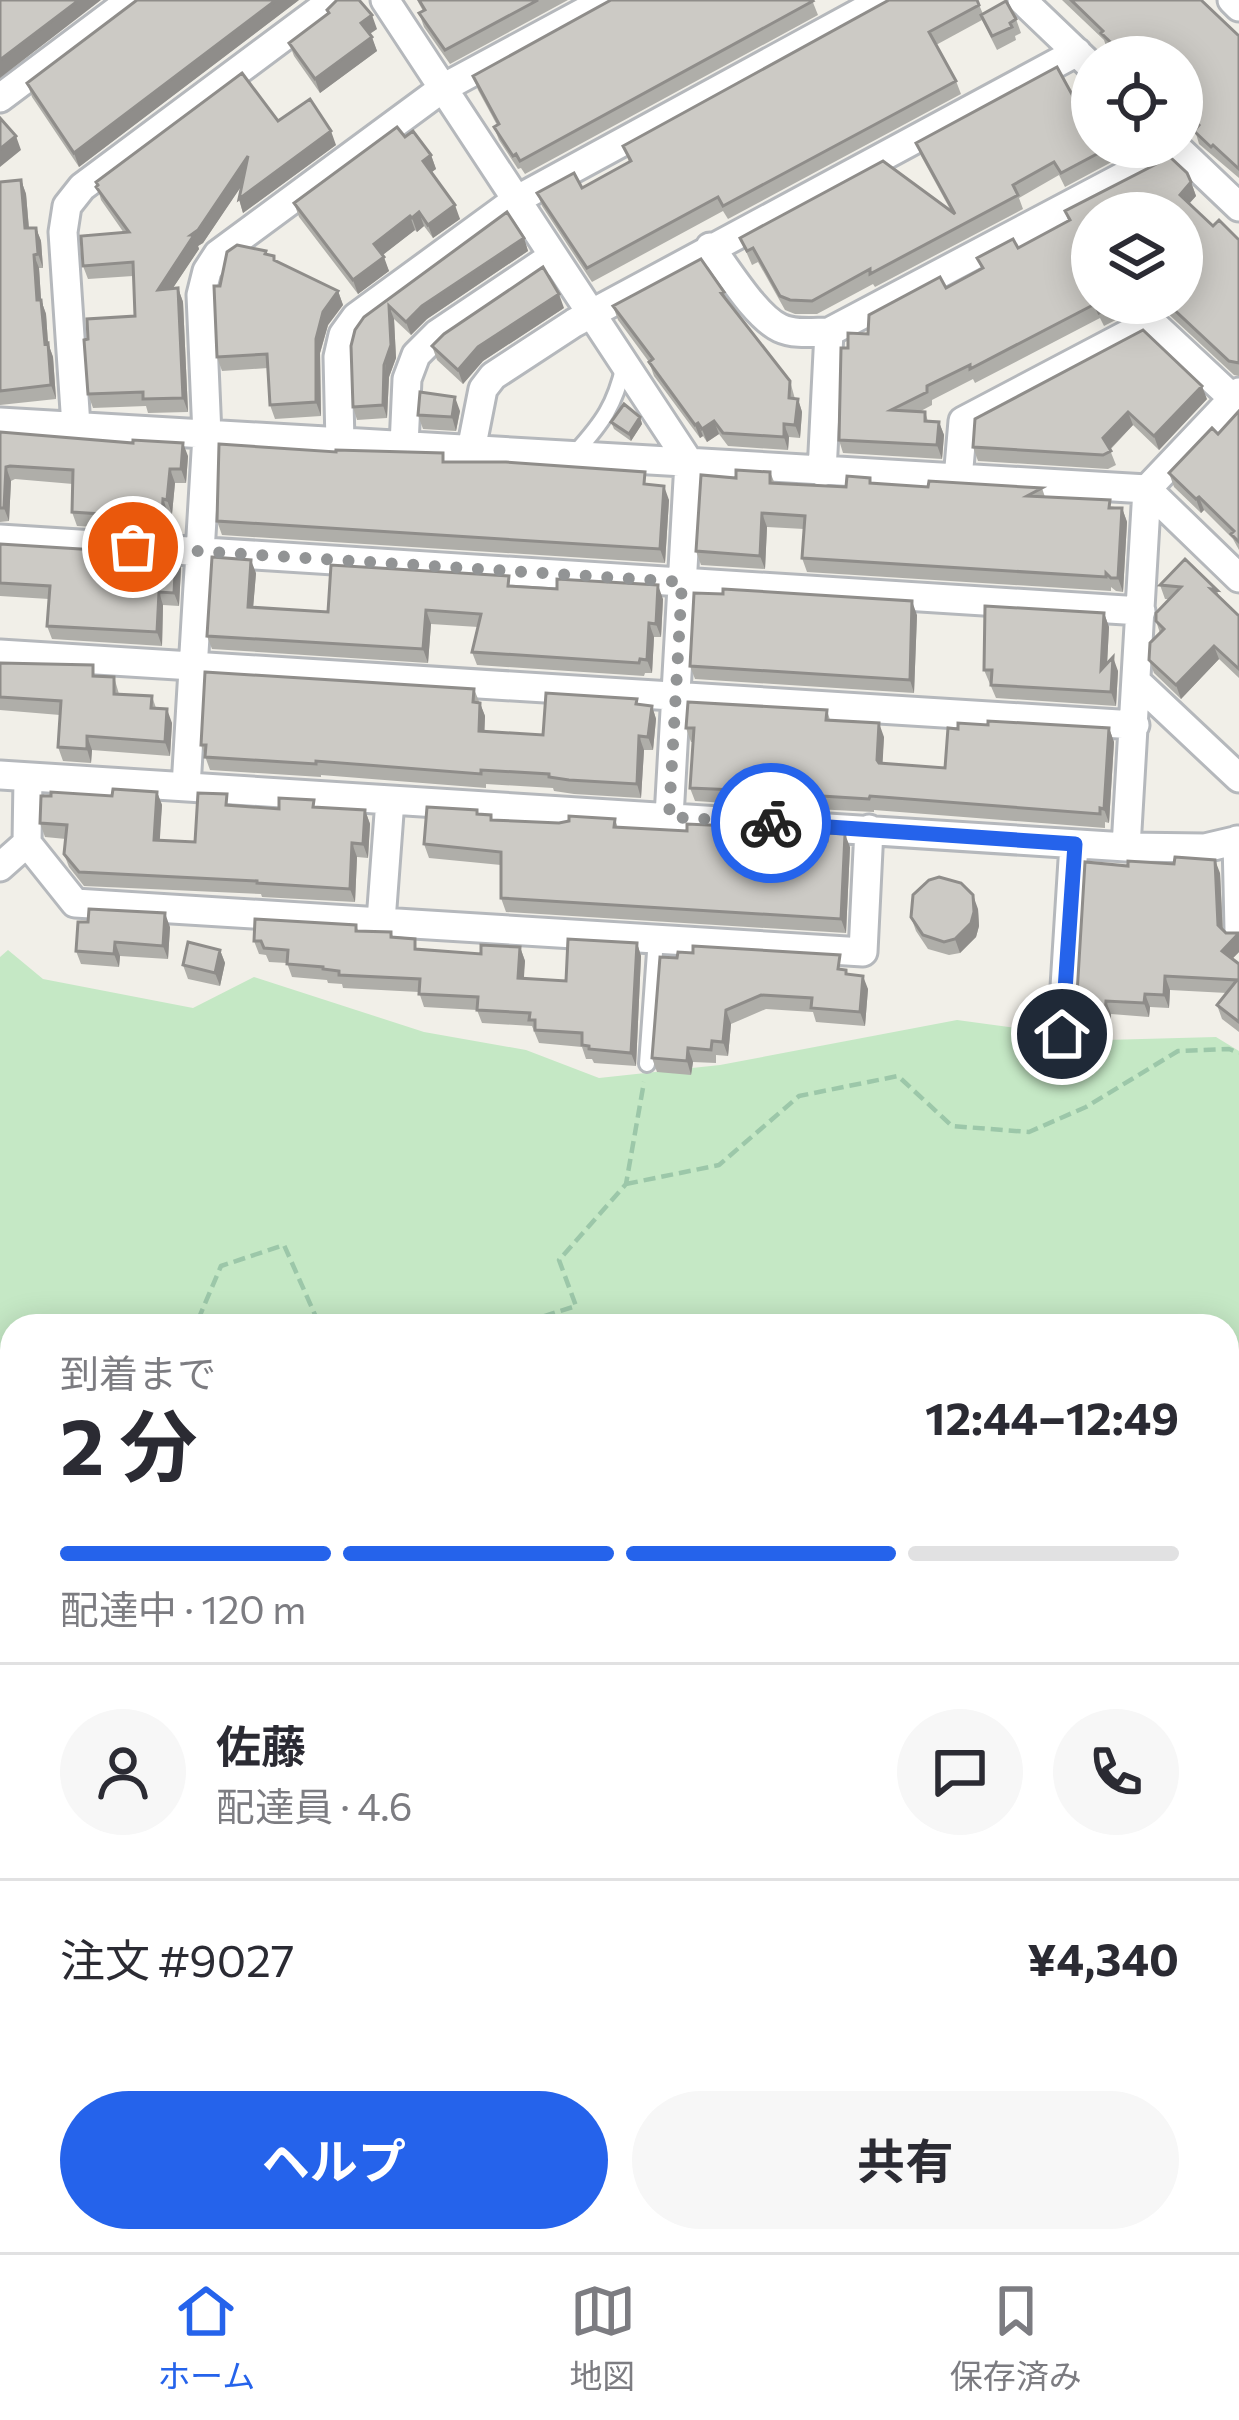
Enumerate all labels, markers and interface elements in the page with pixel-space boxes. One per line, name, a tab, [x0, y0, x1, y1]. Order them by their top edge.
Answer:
map controls	[1071, 36, 1203, 324]
button: locate	[1071, 36, 1203, 168]
button: layers	[1071, 192, 1203, 324]
pin	[82, 496, 184, 598]
icon: bag	[100, 514, 166, 580]
courier	[711, 763, 831, 883]
icon: bike	[738, 790, 804, 856]
pin	[1011, 983, 1113, 1085]
icon: home	[1029, 1001, 1095, 1067]
text: 到着まで	[60, 1348, 216, 1396]
text: 12:44–12:49	[925, 1389, 1179, 1444]
text: 2 分	[60, 1396, 197, 1491]
text: 配達中 · 120 m	[60, 1584, 306, 1632]
button: person	[60, 1709, 186, 1835]
button: chat	[897, 1709, 1023, 1835]
button: phone	[1053, 1709, 1179, 1835]
text: 佐藤	[216, 1717, 306, 1772]
text: 配達員 · 4.6	[216, 1781, 412, 1829]
text: ¥4,340	[1027, 1930, 1179, 1985]
text: 注文 #9027	[60, 1931, 295, 1986]
button: ヘルプ	[60, 2091, 608, 2229]
button: 共有	[632, 2091, 1179, 2229]
tab: ホーム	[157, 2278, 255, 2398]
tab: 地図	[570, 2278, 636, 2398]
tab: 保存済み	[950, 2278, 1082, 2398]

